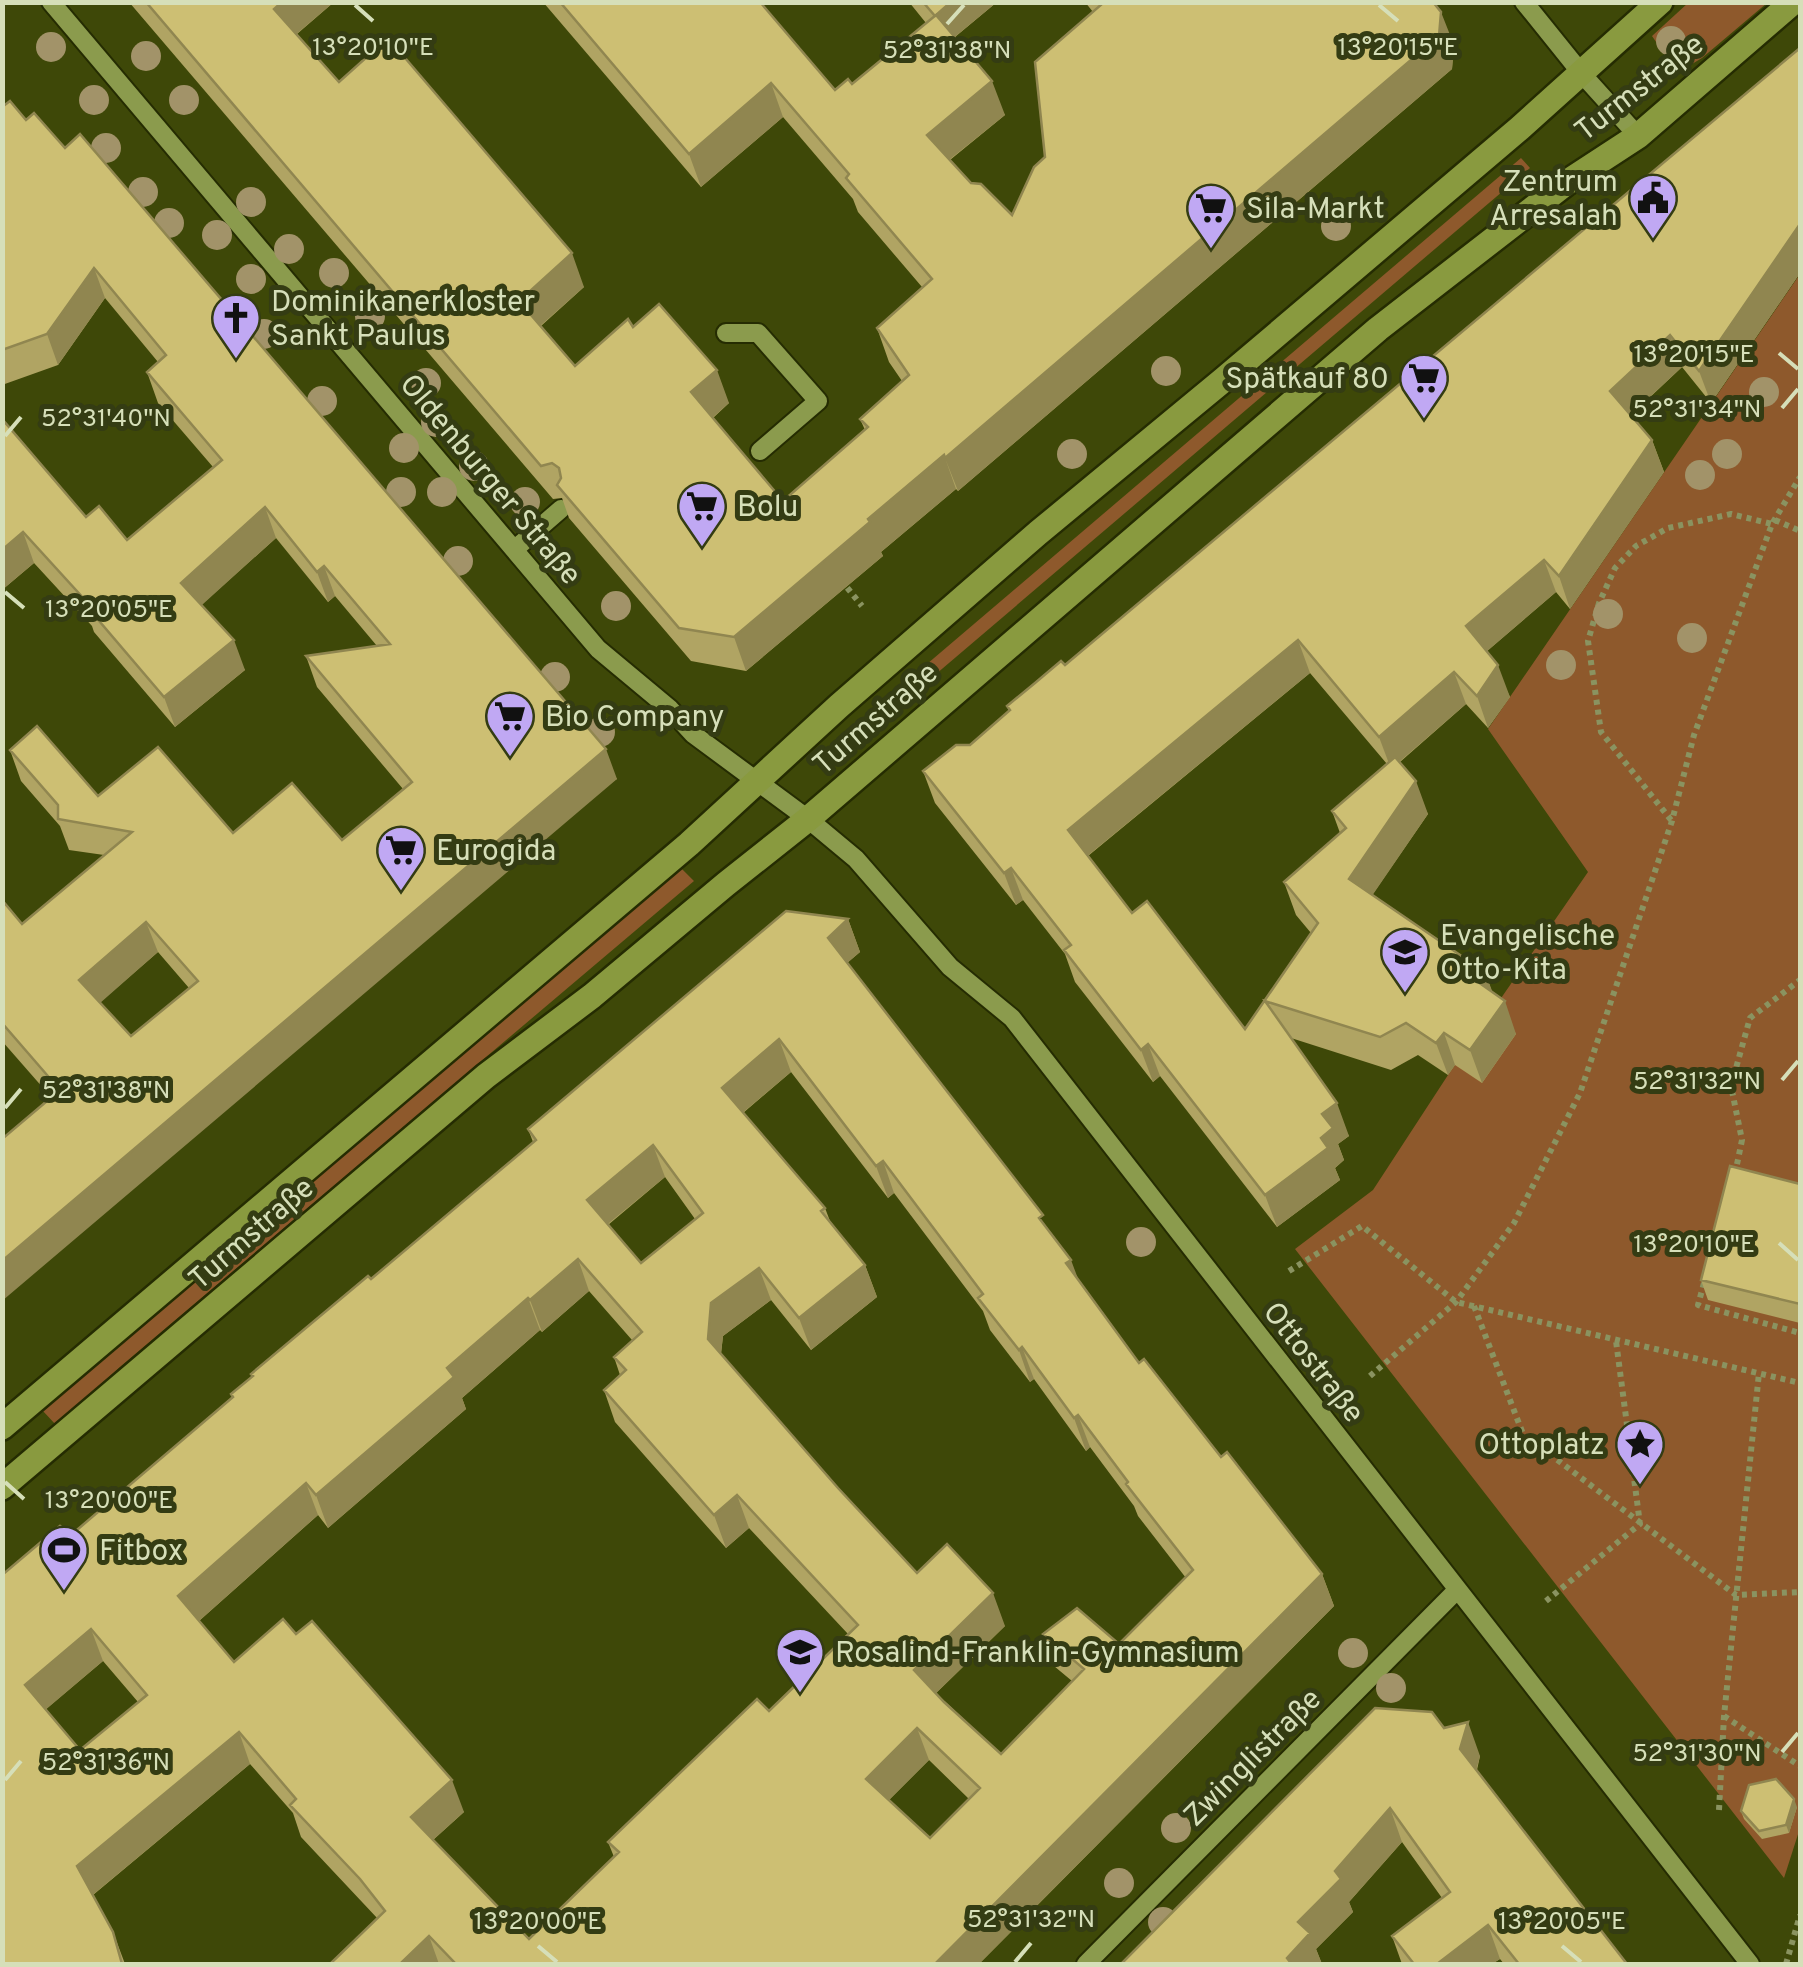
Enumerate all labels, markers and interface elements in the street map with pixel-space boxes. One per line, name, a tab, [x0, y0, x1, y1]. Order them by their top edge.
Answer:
street label: Turmstraße	[1569, 27, 1713, 151]
text: 13°20'10"E	[312, 33, 434, 65]
text: 13°20'15"E	[1337, 33, 1459, 65]
text: 52°31'38"N	[883, 36, 1011, 68]
place label: Zentrum Arresalah	[1489, 165, 1618, 236]
public building icon: Zentrum Arresalah	[1627, 172, 1679, 240]
supermarket icon: Sila-Markt	[1185, 182, 1237, 250]
place label: Sila-Markt	[1246, 192, 1385, 229]
place label: Dominikanerkloster Sankt Paulus	[271, 285, 535, 356]
church icon: Dominikanerkloster Sankt Paulus	[210, 292, 262, 360]
text: 13°20'15"E	[1633, 340, 1755, 372]
supermarket icon: Spätkauf 80	[1398, 352, 1450, 420]
place label: Spätkauf 80	[1225, 362, 1389, 399]
street label: Oldenburger Straße	[390, 368, 588, 594]
text: 52°31'34"N	[1633, 395, 1761, 427]
text: 52°31'40"N	[41, 404, 171, 436]
supermarket icon: Bolu	[676, 480, 728, 548]
place label: Bolu	[737, 490, 798, 527]
text: 13°20'05"E	[45, 595, 173, 627]
street label: Turmstraße	[806, 655, 947, 784]
supermarket icon: Bio Company	[484, 690, 536, 758]
place label: Bio Company	[545, 700, 724, 737]
supermarket icon: Eurogida	[375, 824, 427, 892]
place label: Eurogida	[436, 834, 556, 871]
place label: Evangelische Otto-Kita	[1440, 919, 1615, 990]
school or university icon: Evangelische Otto-Kita	[1379, 926, 1431, 994]
text: 52°31'32"N	[1633, 1067, 1761, 1099]
text: 52°31'38"N	[42, 1076, 170, 1108]
street label: Turmstraße	[182, 1170, 323, 1299]
text: 13°20'10"E	[1633, 1230, 1755, 1262]
street label: Ottostraße	[1253, 1296, 1371, 1432]
place icon: Ottoplatz	[1614, 1418, 1666, 1486]
place label: Ottoplatz	[1478, 1428, 1605, 1465]
text: 13°20'00"E	[45, 1486, 173, 1518]
sports icon: Fitbox	[38, 1524, 90, 1592]
place label: Fitbox	[99, 1534, 183, 1571]
school or university icon: Rosalind-Franklin-Gymnasium	[774, 1626, 826, 1694]
place label: Rosalind-Franklin-Gymnasium	[835, 1636, 1240, 1673]
street label: Zwinglistraße	[1177, 1682, 1331, 1836]
text: 52°31'30"N	[1632, 1739, 1762, 1771]
text: 52°31'36"N	[42, 1748, 170, 1780]
text: 52°31'32"N	[967, 1905, 1095, 1937]
text: 13°20'00"E	[474, 1907, 602, 1939]
text: 13°20'05"E	[1498, 1907, 1626, 1939]

